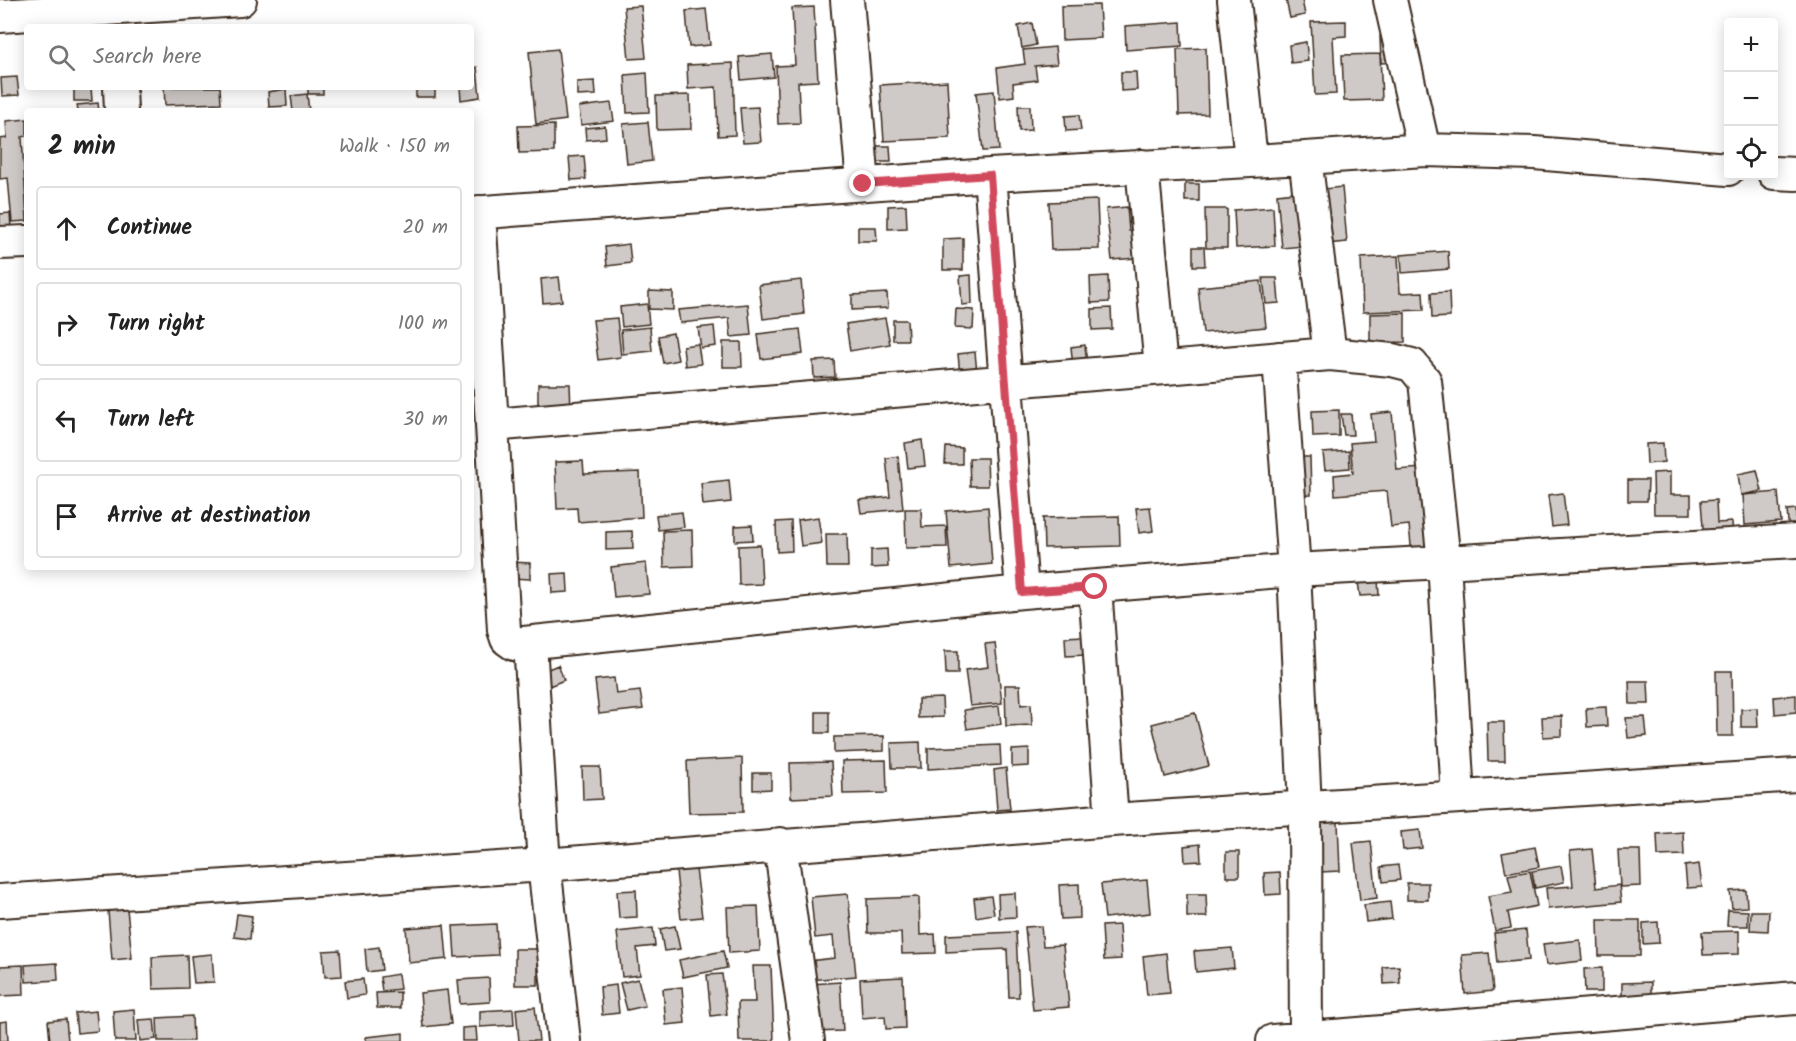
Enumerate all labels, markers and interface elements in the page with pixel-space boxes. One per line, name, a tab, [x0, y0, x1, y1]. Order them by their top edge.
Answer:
map controls	[1724, 18, 1778, 180]
button: +	[1724, 18, 1778, 72]
search box	[24, 24, 474, 90]
text: Search here	[93, 40, 201, 75]
icon: search	[45, 41, 78, 74]
button: −	[1724, 72, 1778, 126]
text: 2 min	[48, 126, 116, 168]
button: locate	[1724, 126, 1778, 180]
text: Walk · 150 m	[339, 131, 450, 163]
route end	[849, 170, 875, 196]
text: Continue	[107, 211, 192, 246]
icon: ahead	[50, 212, 83, 245]
text: 20 m	[402, 212, 448, 244]
text: Turn right	[107, 307, 205, 342]
icon: right	[50, 308, 83, 341]
text: 100 m	[398, 308, 448, 340]
text: Turn left	[107, 403, 194, 438]
icon: left	[50, 404, 83, 437]
text: 30 m	[403, 404, 448, 436]
text: Arrive at destination	[107, 499, 310, 534]
icon: arrive	[50, 500, 83, 533]
route start	[1081, 573, 1107, 599]

